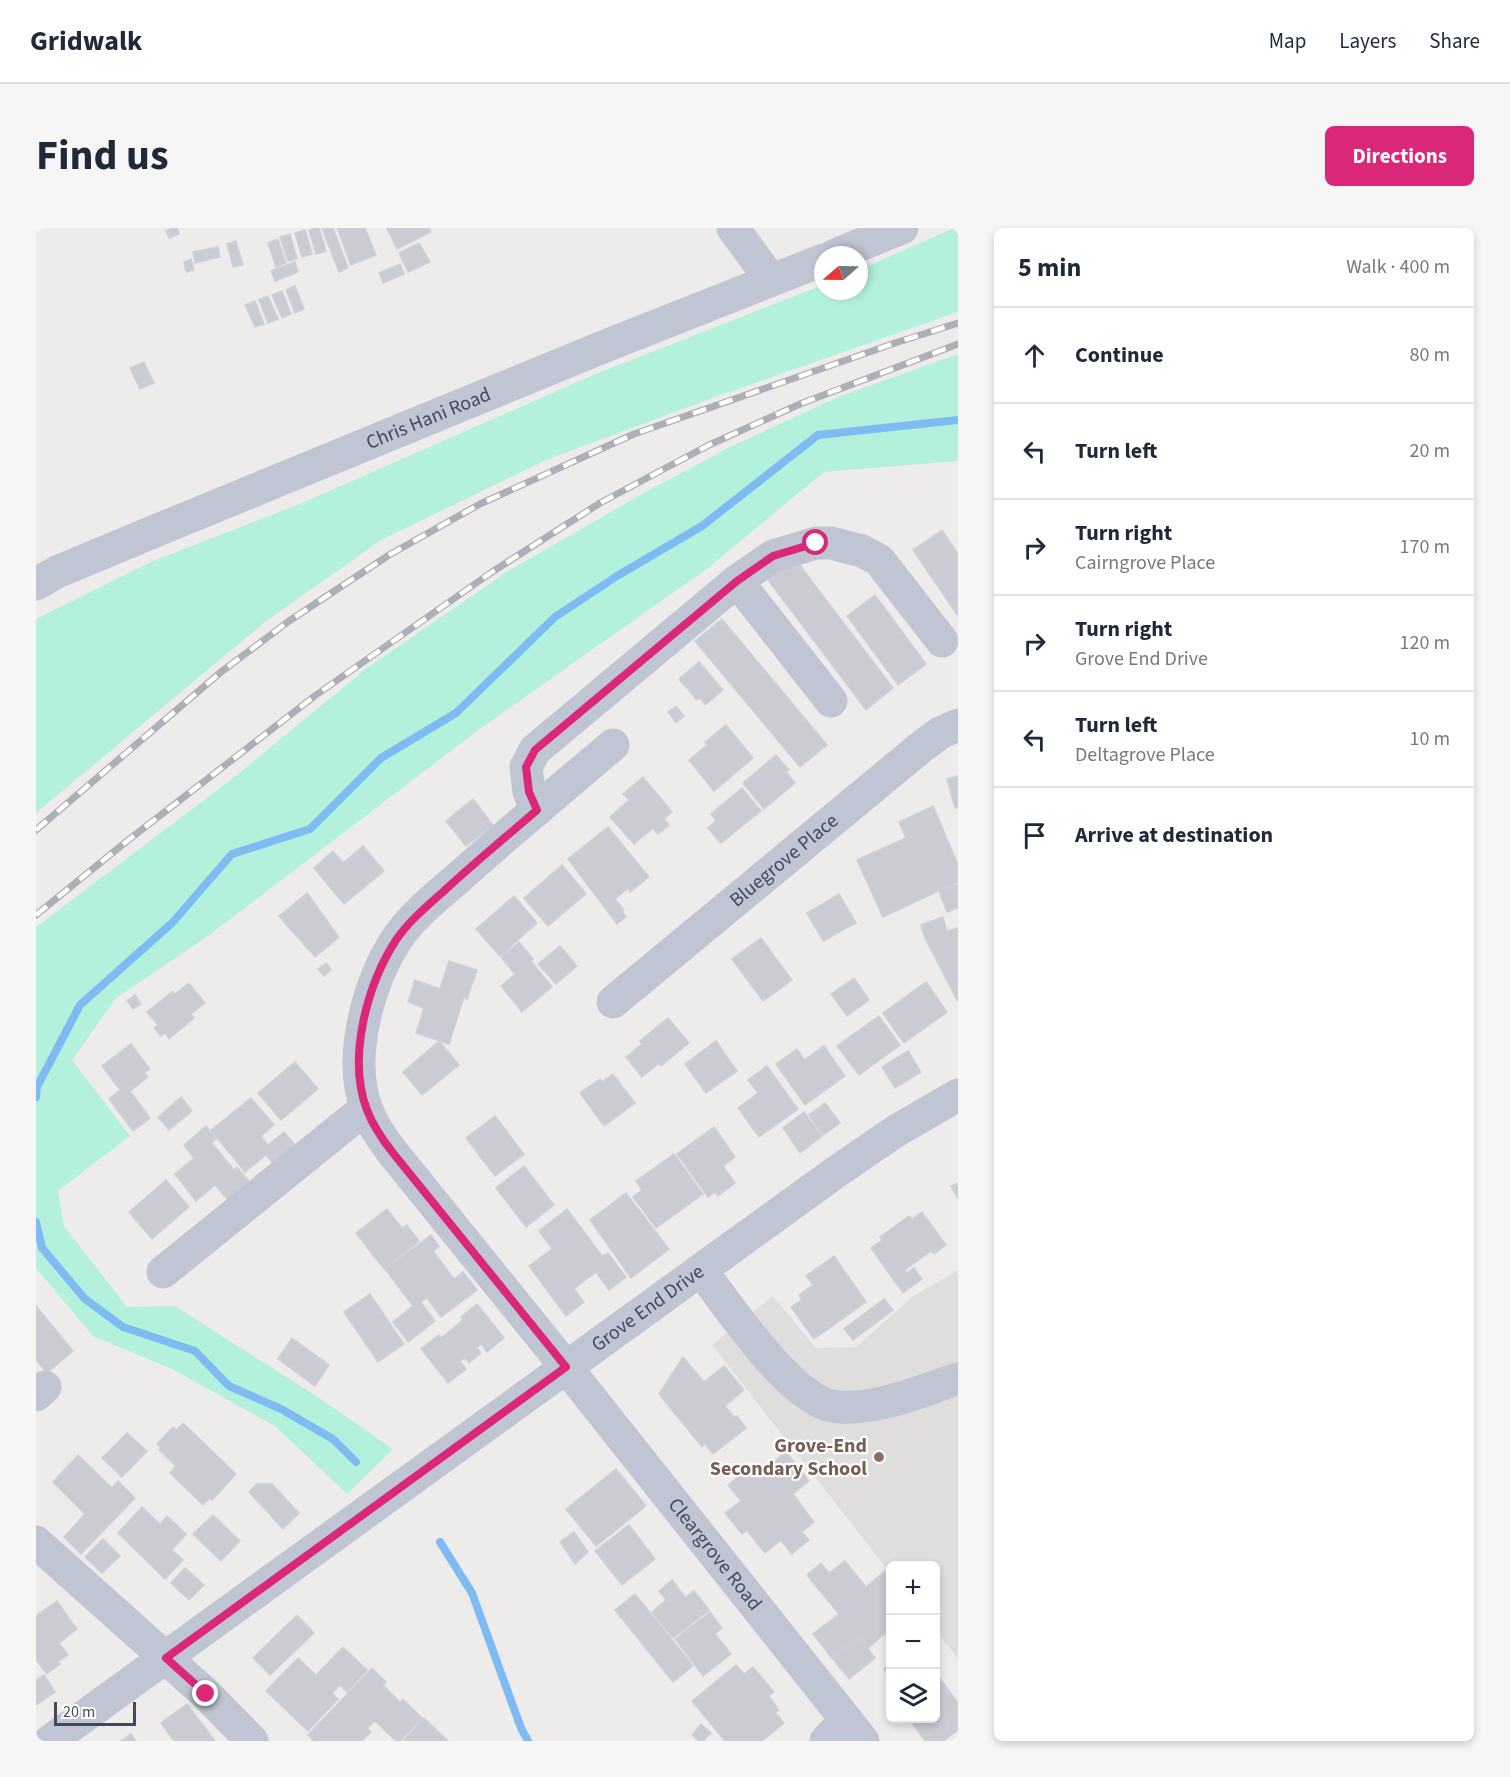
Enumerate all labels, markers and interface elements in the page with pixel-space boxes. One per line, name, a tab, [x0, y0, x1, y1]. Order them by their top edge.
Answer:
text: Gridwalk	[30, 21, 142, 61]
text: Map	[1269, 26, 1306, 56]
text: Layers	[1339, 26, 1396, 56]
text: Share	[1429, 26, 1480, 56]
text: Find us	[36, 126, 169, 186]
button: Directions	[1325, 126, 1474, 186]
north arrow	[814, 246, 868, 300]
text: 5 min	[1018, 249, 1081, 286]
text: Walk · 400 m	[1346, 253, 1450, 281]
icon: ahead	[1018, 339, 1051, 372]
text: Continue	[1075, 339, 1164, 371]
text: 80 m	[1410, 341, 1450, 369]
street label: Chris Hani Road	[362, 381, 495, 457]
icon: left	[1018, 435, 1051, 468]
text: Turn left	[1075, 435, 1157, 467]
text: 20 m	[1410, 437, 1450, 465]
text: Turn right	[1075, 517, 1172, 549]
route start	[802, 529, 828, 555]
icon: right	[1018, 531, 1051, 564]
text: 170 m	[1400, 533, 1450, 561]
text: Cairngrove Place	[1075, 549, 1215, 577]
text: Turn right	[1075, 613, 1172, 645]
icon: right	[1018, 627, 1051, 660]
text: 120 m	[1400, 629, 1450, 657]
text: Grove End Drive	[1075, 645, 1208, 673]
text: Turn left	[1075, 709, 1157, 741]
icon: left	[1018, 723, 1051, 756]
text: 10 m	[1410, 725, 1450, 753]
text: Deltagrove Place	[1075, 741, 1215, 769]
street label: Bluegrove Place	[724, 807, 844, 914]
icon: arrive	[1018, 819, 1051, 852]
text: Arrive at destination	[1075, 819, 1273, 851]
street label: Grove End Drive	[586, 1258, 710, 1359]
place label: Grove-End Secondary School	[710, 1432, 867, 1483]
marker: Grove-End Secondary School	[872, 1450, 886, 1464]
street label: Cleargrove Road	[661, 1492, 768, 1617]
map controls	[886, 1561, 940, 1723]
button: +	[886, 1561, 940, 1615]
button: −	[886, 1615, 940, 1669]
button: layers	[886, 1669, 940, 1723]
route end	[192, 1680, 218, 1706]
scale bar	[54, 1699, 136, 1726]
text: 20 m	[63, 1701, 95, 1723]

